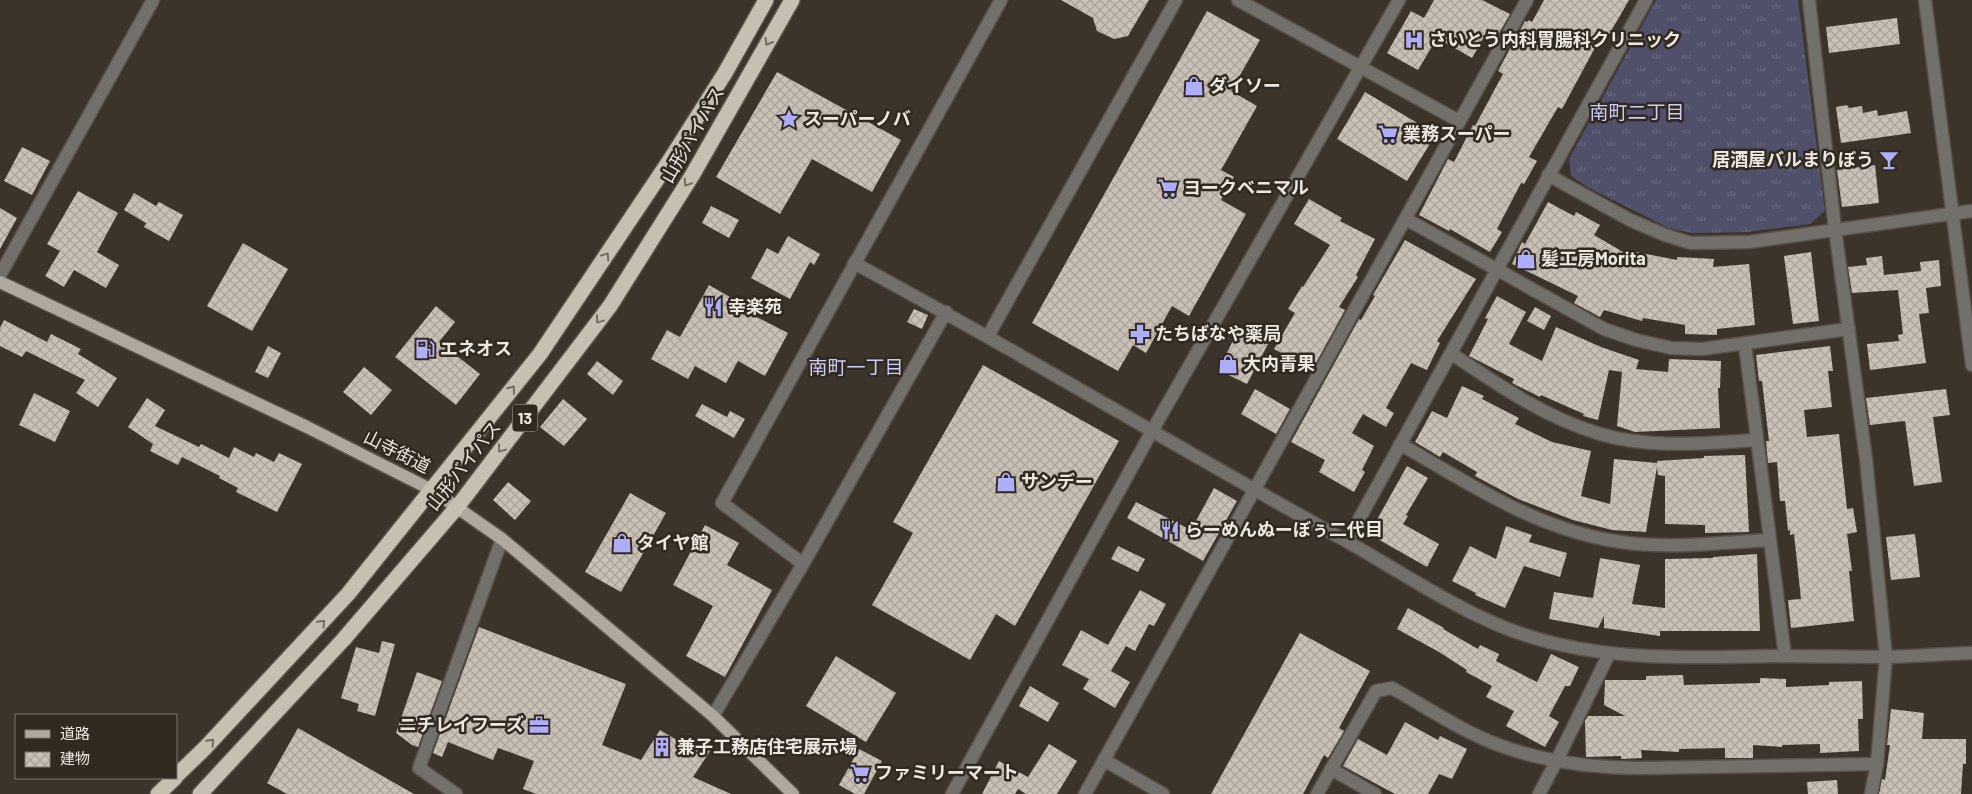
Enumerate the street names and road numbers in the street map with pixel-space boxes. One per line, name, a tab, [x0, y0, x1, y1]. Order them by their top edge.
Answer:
street label: 山形バイパス	[656, 82, 729, 187]
road number: 13	[512, 404, 538, 432]
street label: 山形バイパス	[421, 416, 505, 515]
street label: 山寺街道	[360, 425, 435, 477]

